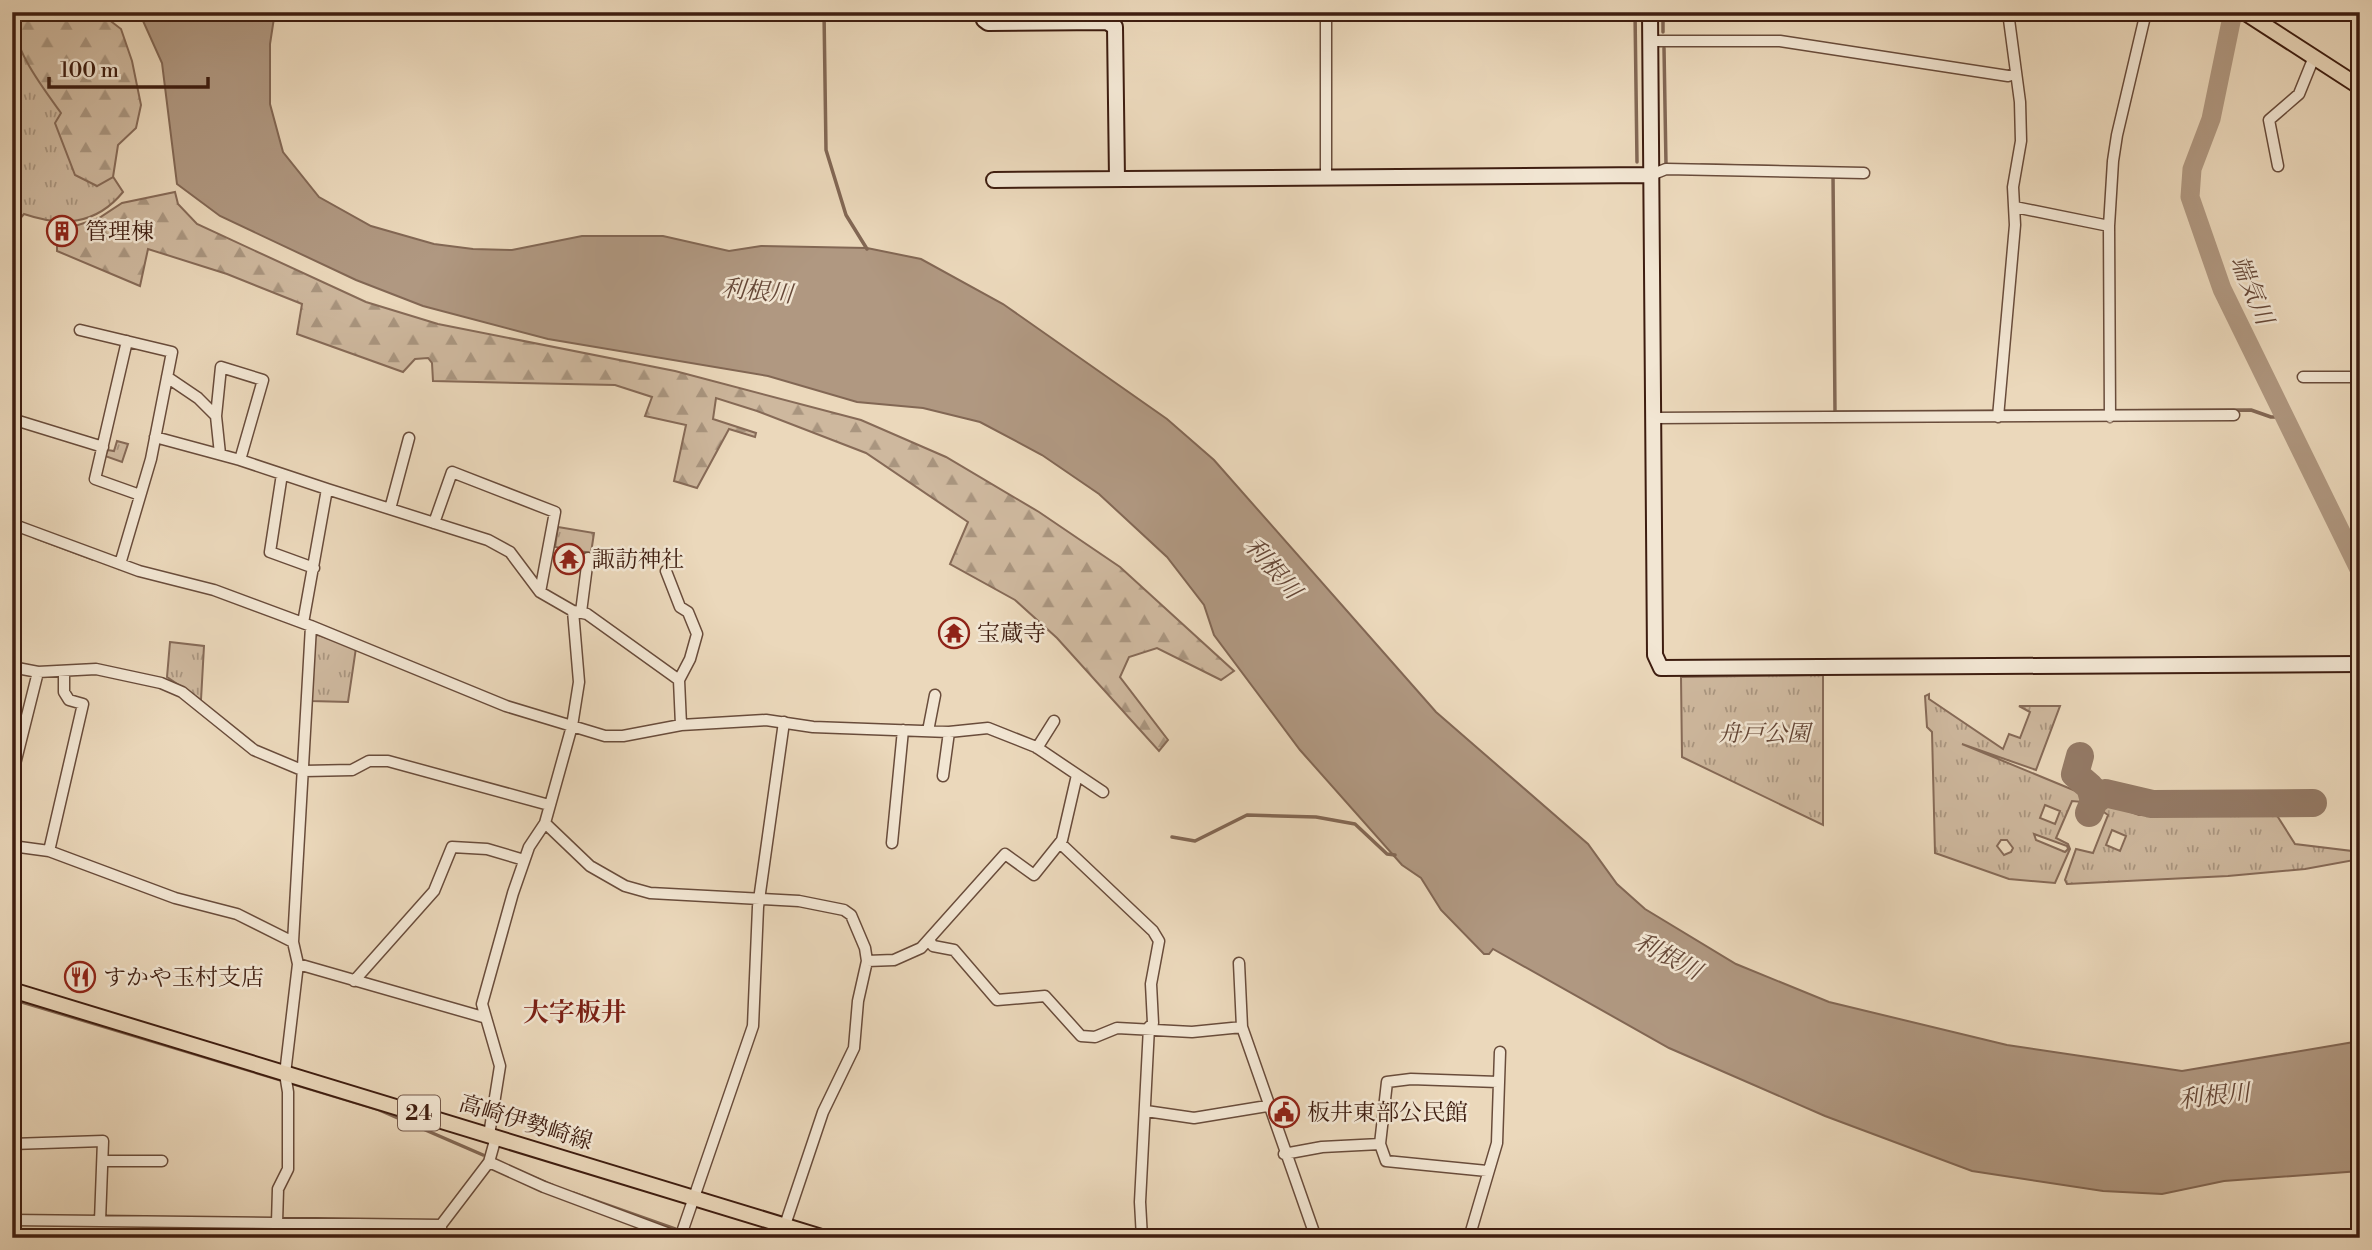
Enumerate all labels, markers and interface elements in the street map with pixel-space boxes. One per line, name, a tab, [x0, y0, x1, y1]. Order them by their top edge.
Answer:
scale bar	[49, 46, 208, 90]
text: 100 m	[60, 58, 119, 84]
building icon: 管理棟	[45, 214, 79, 248]
place label: 管理棟	[85, 218, 154, 246]
water label: 端気川	[2223, 251, 2280, 332]
water label: 利根川	[720, 274, 797, 310]
water label: 利根川	[1237, 532, 1309, 608]
temple icon: 諏訪神社	[552, 542, 586, 576]
place label: 諏訪神社	[592, 546, 684, 574]
temple icon: 宝蔵寺	[937, 616, 971, 650]
place label: 宝蔵寺	[977, 620, 1046, 648]
park label: 舟戸公園	[1718, 720, 1814, 748]
water label: 利根川	[1629, 927, 1709, 988]
restaurant icon: すかや玉村支店	[63, 960, 97, 994]
place label: すかや玉村支店	[103, 964, 264, 992]
district label: 大字板井	[523, 997, 627, 1029]
water label: 利根川	[2177, 1078, 2254, 1116]
street label: 高崎伊勢崎線	[456, 1089, 596, 1157]
public building icon: 板井東部公民館	[1267, 1095, 1301, 1129]
road number: 24	[398, 1096, 440, 1130]
place label: 板井東部公民館	[1307, 1099, 1468, 1127]

